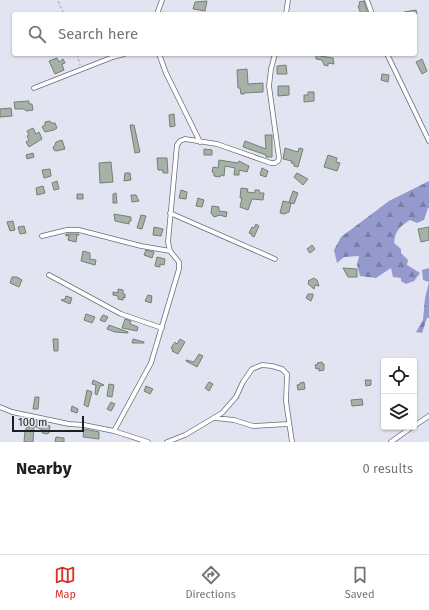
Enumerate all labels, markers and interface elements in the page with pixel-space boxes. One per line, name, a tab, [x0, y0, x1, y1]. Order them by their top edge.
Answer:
search box	[12, 12, 417, 56]
icon: search	[26, 23, 48, 45]
text: Search here	[58, 25, 138, 43]
map controls	[381, 358, 417, 430]
button: locate	[381, 358, 417, 394]
button: layers	[381, 394, 417, 430]
scale bar	[12, 414, 84, 433]
text: 100 m	[18, 416, 47, 429]
text: Nearby	[16, 458, 71, 479]
text: 0 results	[362, 461, 413, 476]
tab: Map	[54, 564, 76, 601]
tab: Directions	[185, 564, 236, 601]
tab: Saved	[345, 564, 375, 601]

